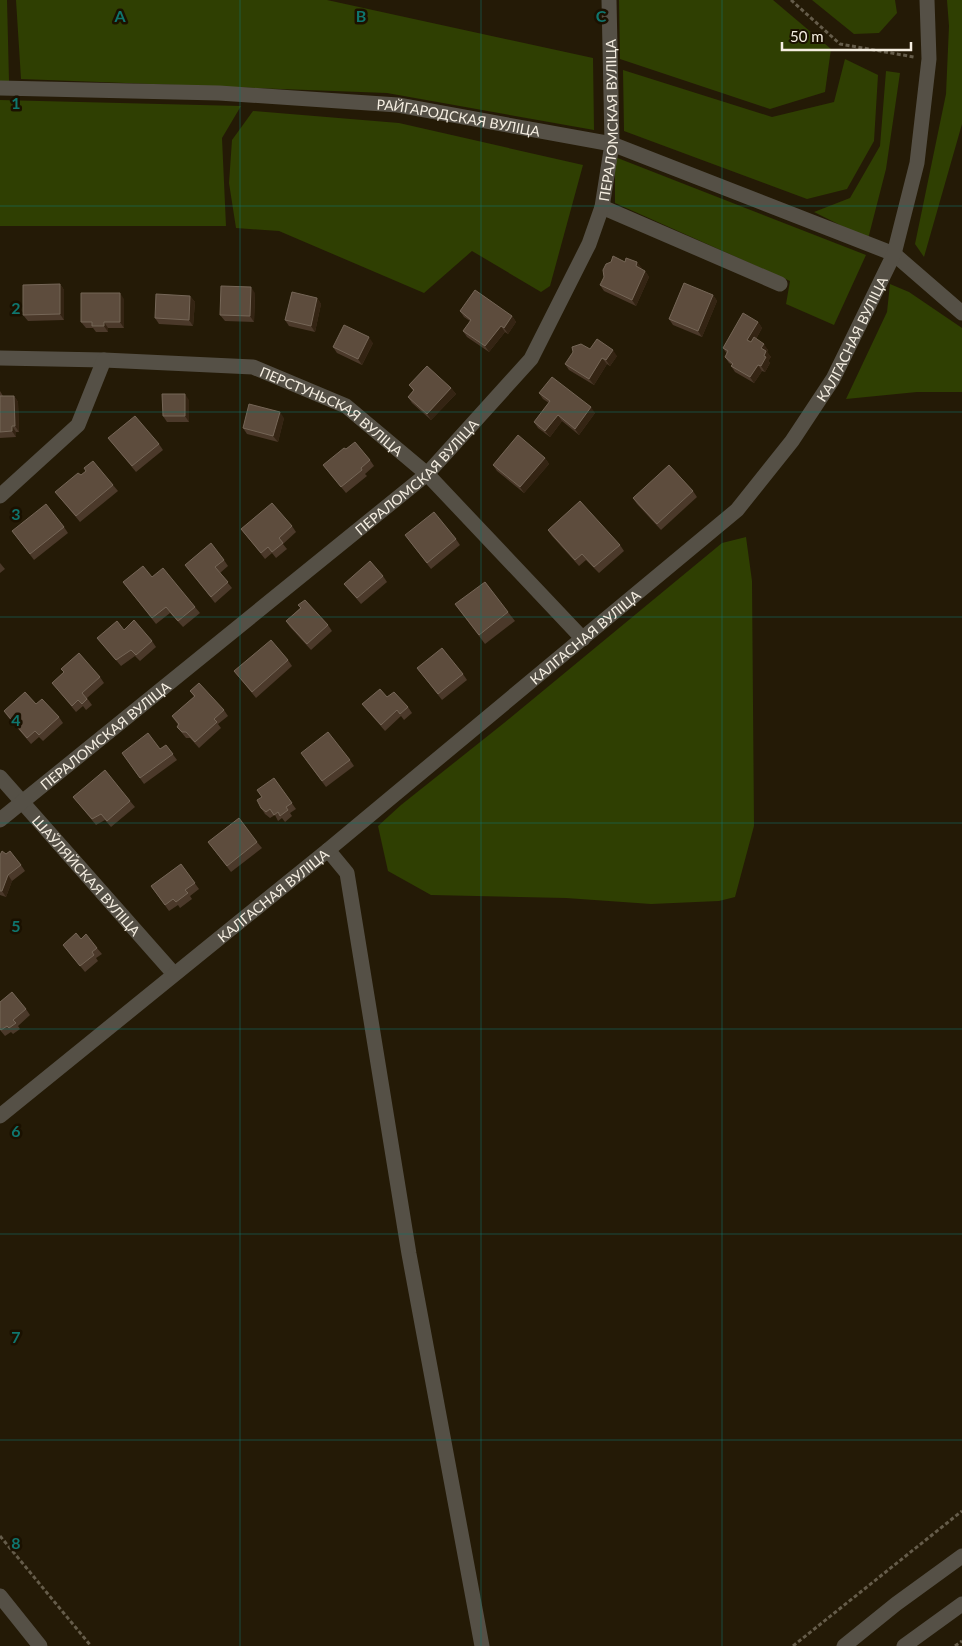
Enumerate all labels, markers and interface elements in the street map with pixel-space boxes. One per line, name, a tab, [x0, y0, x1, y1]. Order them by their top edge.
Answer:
text: A	[113, 6, 126, 25]
text: B	[356, 6, 366, 25]
text: C	[596, 6, 607, 25]
scale bar	[782, 20, 911, 52]
text: 50 m	[790, 27, 824, 45]
street label: ПЕРАЛОМСКАЯ ВУЛІЦА	[595, 38, 621, 202]
text: 1	[11, 93, 21, 112]
street label: РАЙГАРОДСКАЯ ВУЛІЦА	[376, 95, 542, 139]
street label: КАЛГАСНАЯ ВУЛІЦА	[812, 273, 891, 404]
text: 2	[11, 298, 21, 317]
street label: ПЕРСТУНЬСКАЯ ВУЛІЦА	[257, 362, 407, 459]
street label: ПЕРАЛОМСКАЯ ВУЛІЦА	[351, 415, 482, 538]
text: 3	[11, 504, 21, 523]
street label: КАЛГАСНАЯ ВУЛІЦА	[526, 586, 644, 687]
street label: ПЕРАЛОМСКАЯ ВУЛІЦА	[36, 677, 174, 793]
text: 4	[11, 710, 21, 729]
street label: ШАЎЛЯЙСКАЯ ВУЛІЦА	[29, 812, 145, 939]
street label: КАЛГАСНАЯ ВУЛІЦА	[214, 844, 332, 945]
text: 5	[11, 916, 21, 935]
text: 6	[11, 1121, 21, 1140]
text: 7	[11, 1327, 21, 1346]
text: 8	[11, 1533, 21, 1552]

